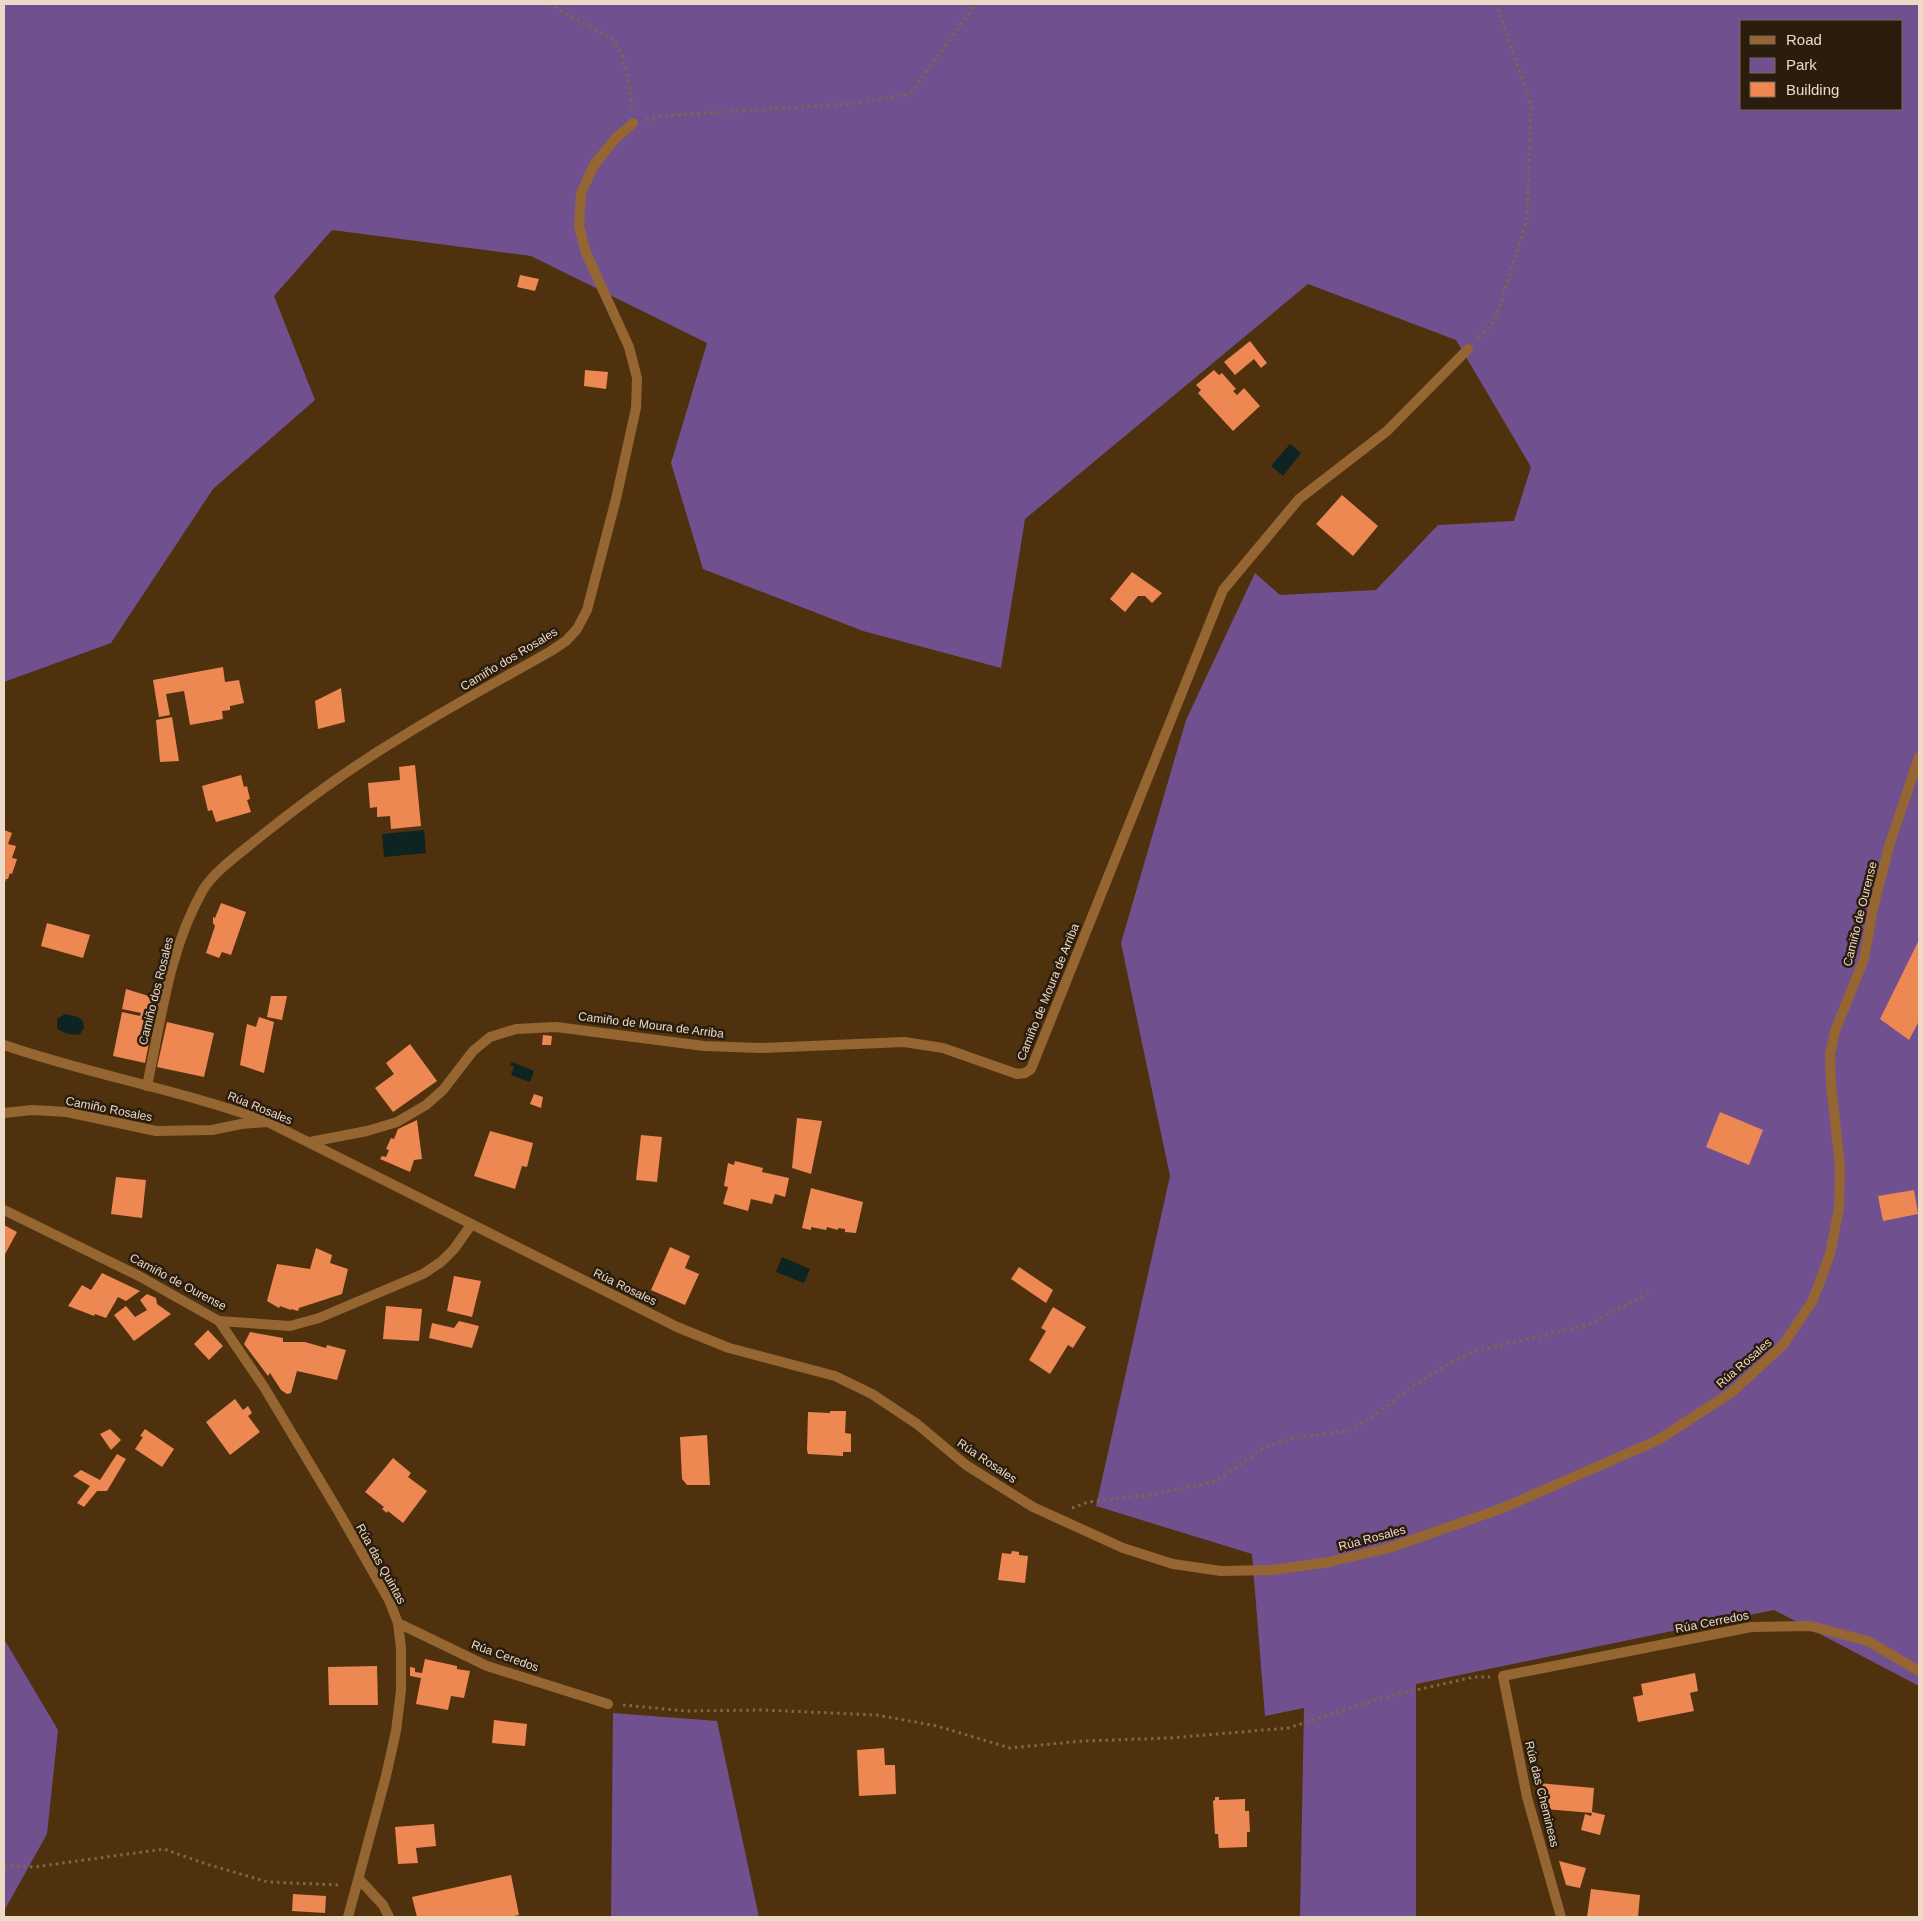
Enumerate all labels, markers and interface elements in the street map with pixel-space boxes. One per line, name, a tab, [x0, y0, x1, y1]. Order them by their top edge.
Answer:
legend	[1740, 20, 1903, 110]
text: Road	[1786, 31, 1822, 48]
text: Park	[1786, 56, 1817, 73]
text: Building	[1786, 81, 1839, 98]
street label: Camiño dos Rosales	[458, 624, 560, 694]
street label: Camiño de Ourense	[1840, 860, 1880, 968]
street label: Camiño de Moura de Arriba	[1014, 921, 1082, 1063]
street label: Camiño dos Rosales	[136, 936, 176, 1046]
street label: Camiño de Moura de Arriba	[577, 1009, 725, 1041]
street label: Rúa Rosales	[226, 1089, 294, 1127]
street label: Camiño Rosales	[64, 1094, 154, 1124]
street label: Camiño de Ourense	[127, 1251, 229, 1314]
street label: Rúa Rosales	[591, 1266, 659, 1308]
street label: Rúa Rosales	[1713, 1335, 1775, 1391]
street label: Rúa Rosales	[955, 1436, 1019, 1486]
street label: Rúa das Quintas	[353, 1522, 409, 1606]
street label: Rúa Rosales	[1337, 1522, 1407, 1554]
street label: Rúa Cerredos	[1674, 1608, 1750, 1636]
street label: Rúa Ceredos	[469, 1637, 541, 1675]
street label: Rúa das Chemineas	[1522, 1740, 1562, 1848]

